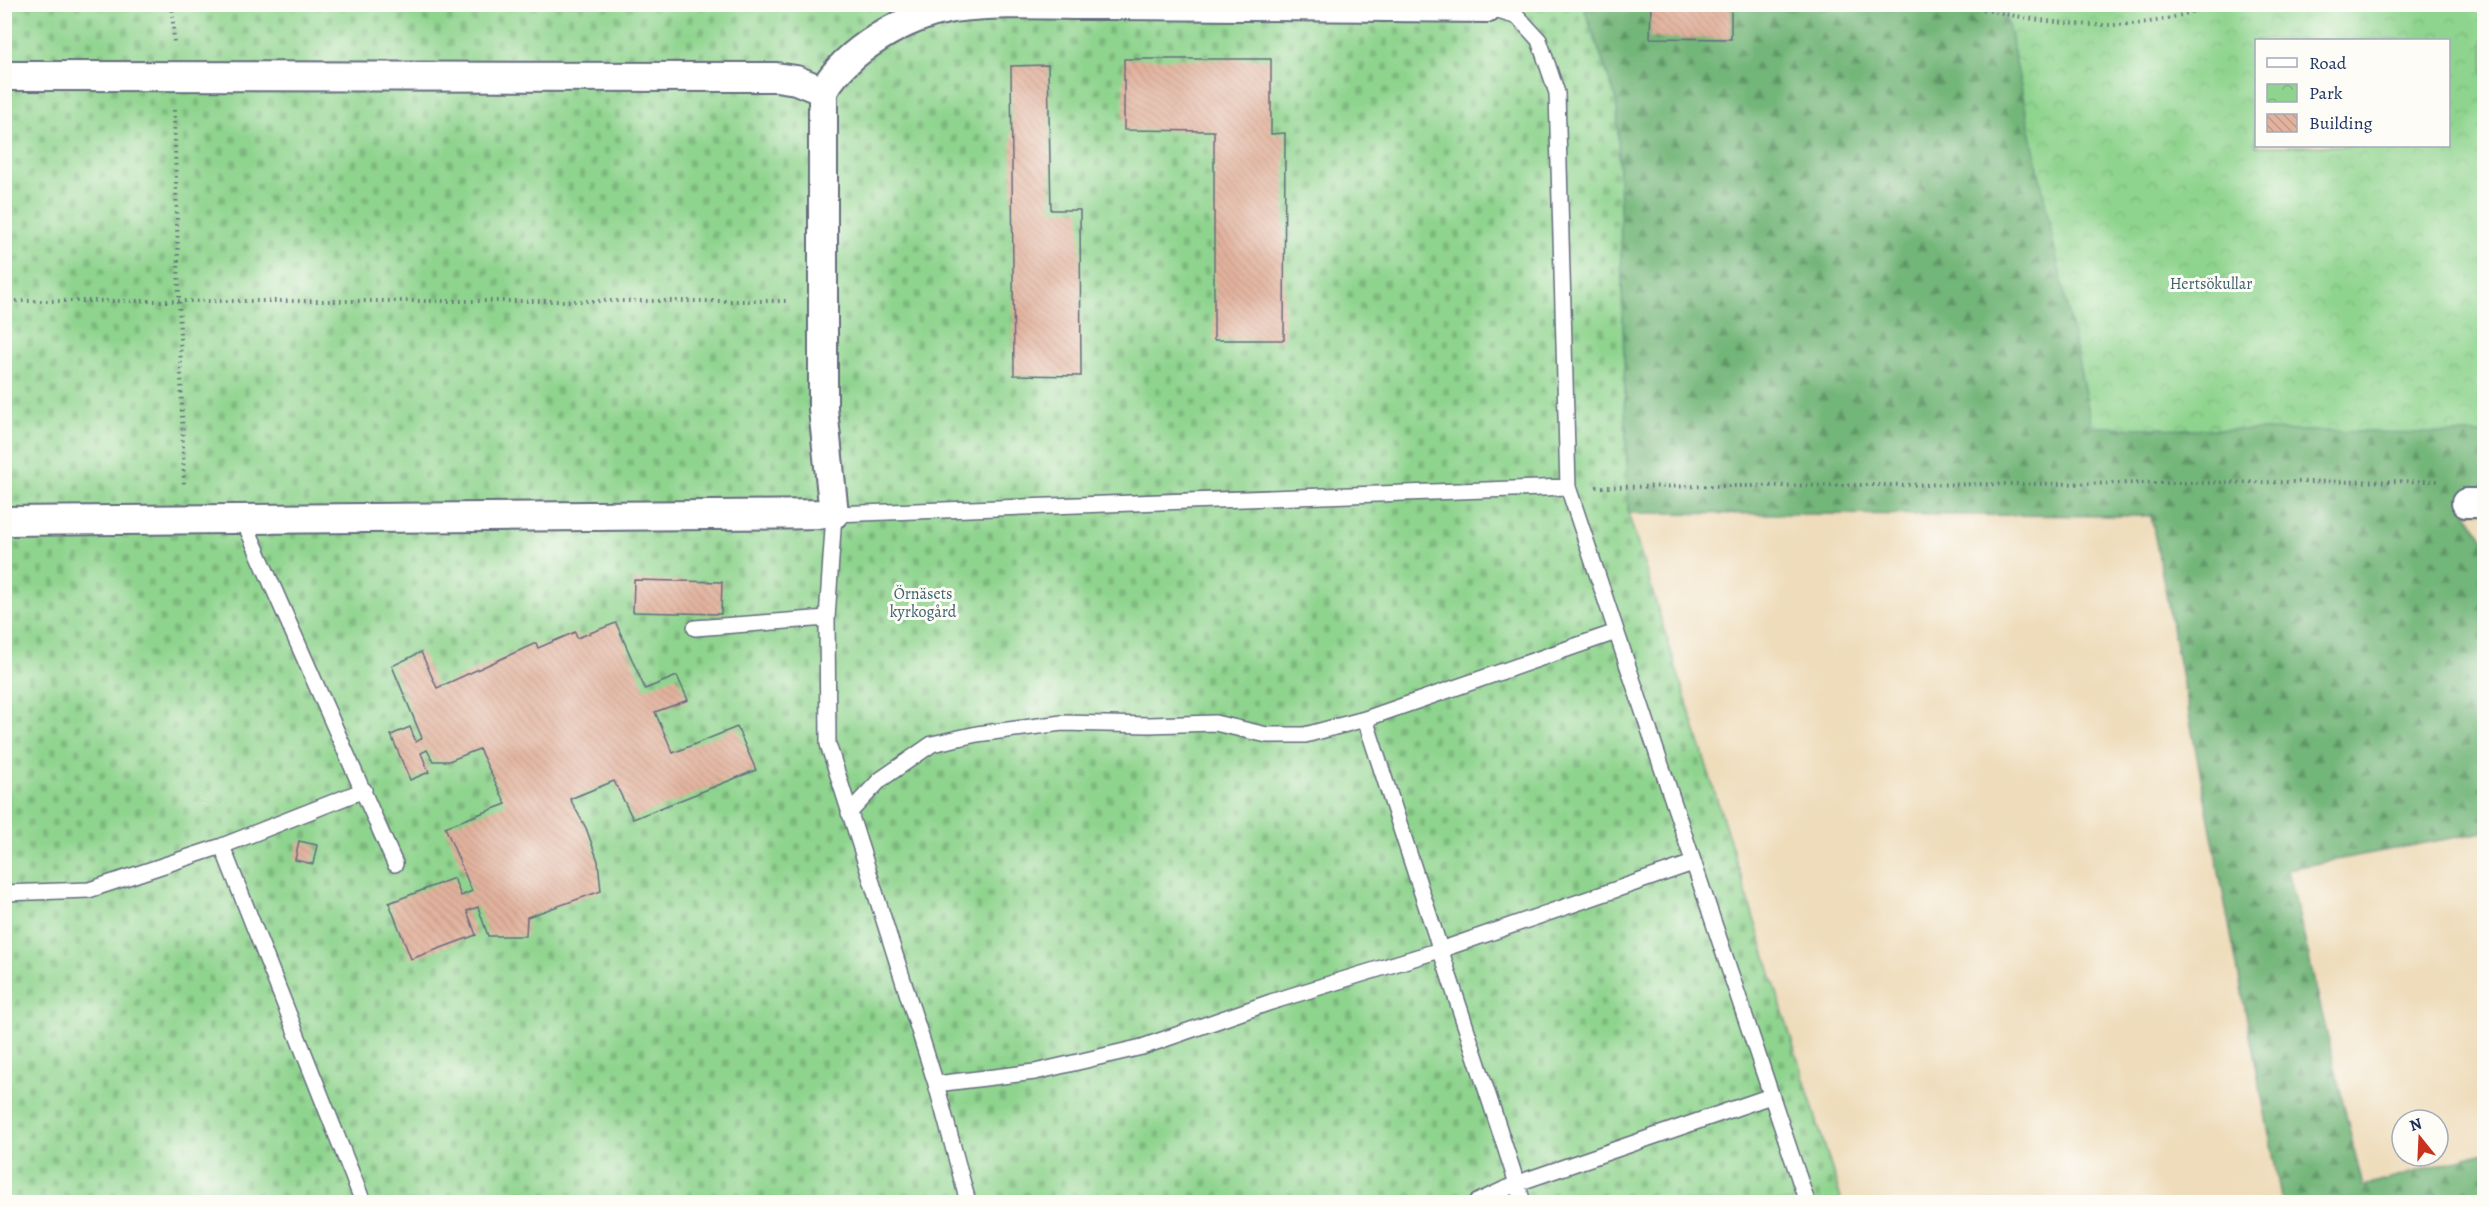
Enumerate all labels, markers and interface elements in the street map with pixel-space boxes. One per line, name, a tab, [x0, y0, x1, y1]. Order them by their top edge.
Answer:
legend	[2255, 39, 2450, 147]
text: Road	[2309, 51, 2347, 75]
text: Park	[2309, 81, 2343, 105]
text: Building	[2309, 111, 2373, 135]
park label: Hertsökullar	[2170, 273, 2252, 295]
park label: Örnäsets kyrkogård	[890, 583, 957, 623]
north arrow	[2390, 1108, 2450, 1168]
text: N	[2407, 1112, 2425, 1137]

